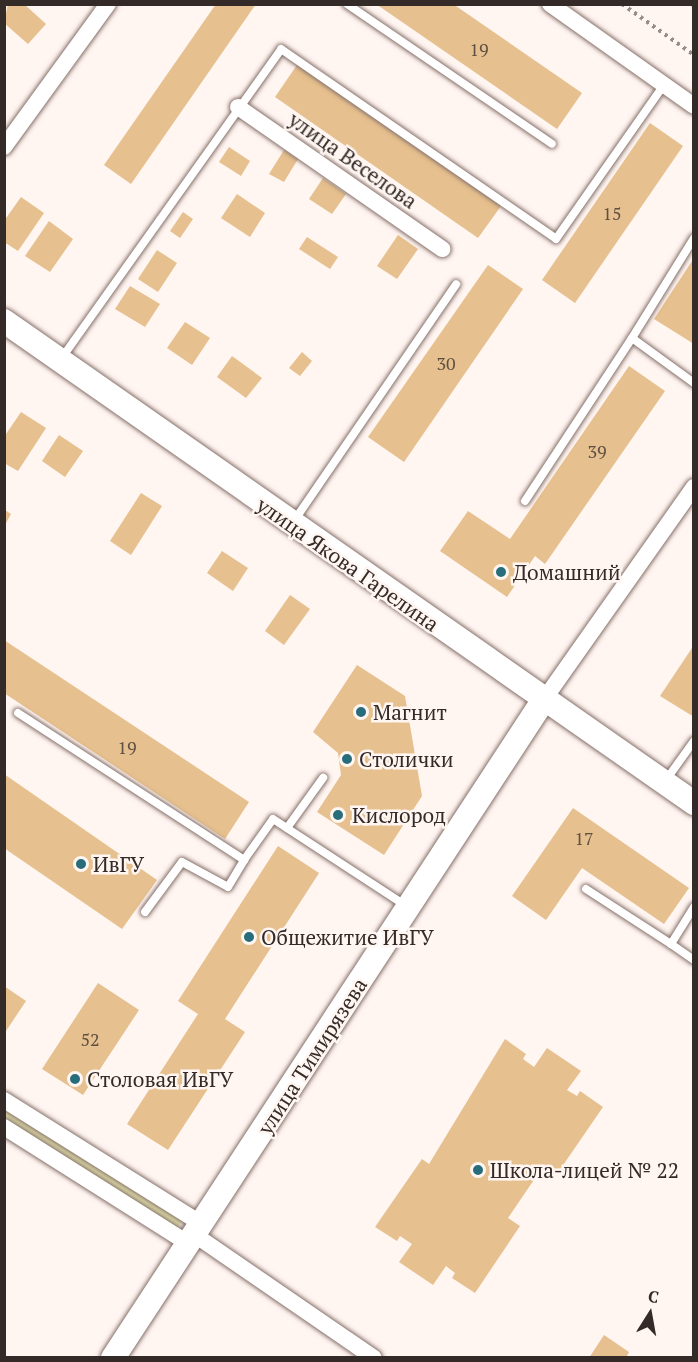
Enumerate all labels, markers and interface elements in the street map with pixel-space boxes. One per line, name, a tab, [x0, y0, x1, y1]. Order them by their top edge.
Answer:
house number: 19	[469, 38, 489, 60]
street label: улица Веселова	[284, 106, 422, 214]
house number: 15	[602, 202, 622, 224]
house number: 30	[436, 352, 456, 374]
house number: 39	[587, 440, 607, 462]
street label: улица Якова Гарелина	[252, 492, 444, 636]
place label: Домашний	[513, 559, 621, 585]
marker: Домашний	[494, 565, 508, 579]
place label: Магнит	[373, 699, 447, 725]
marker: Магнит	[354, 705, 368, 719]
house number: 19	[117, 736, 137, 758]
place label: Столички	[359, 746, 454, 772]
marker: Столички	[340, 752, 354, 766]
place label: Кислород	[352, 802, 446, 828]
marker: Кислород	[329, 806, 347, 824]
house number: 17	[574, 827, 594, 849]
place label: ИвГУ	[93, 851, 144, 877]
marker: ИвГУ	[74, 857, 88, 871]
place label: Общежитие ИвГУ	[261, 924, 434, 950]
marker: Общежитие ИвГУ	[242, 930, 256, 944]
street label: улица Тимирязева	[252, 973, 372, 1139]
house number: 52	[80, 1028, 100, 1050]
place label: Столовая ИвГУ	[87, 1066, 233, 1092]
marker: Столовая ИвГУ	[68, 1072, 82, 1086]
place label: Школа-лицей № 22	[490, 1157, 679, 1183]
marker: Школа-лицей № 22	[471, 1163, 485, 1177]
north arrow	[620, 1284, 680, 1344]
text: С	[646, 1285, 661, 1308]

